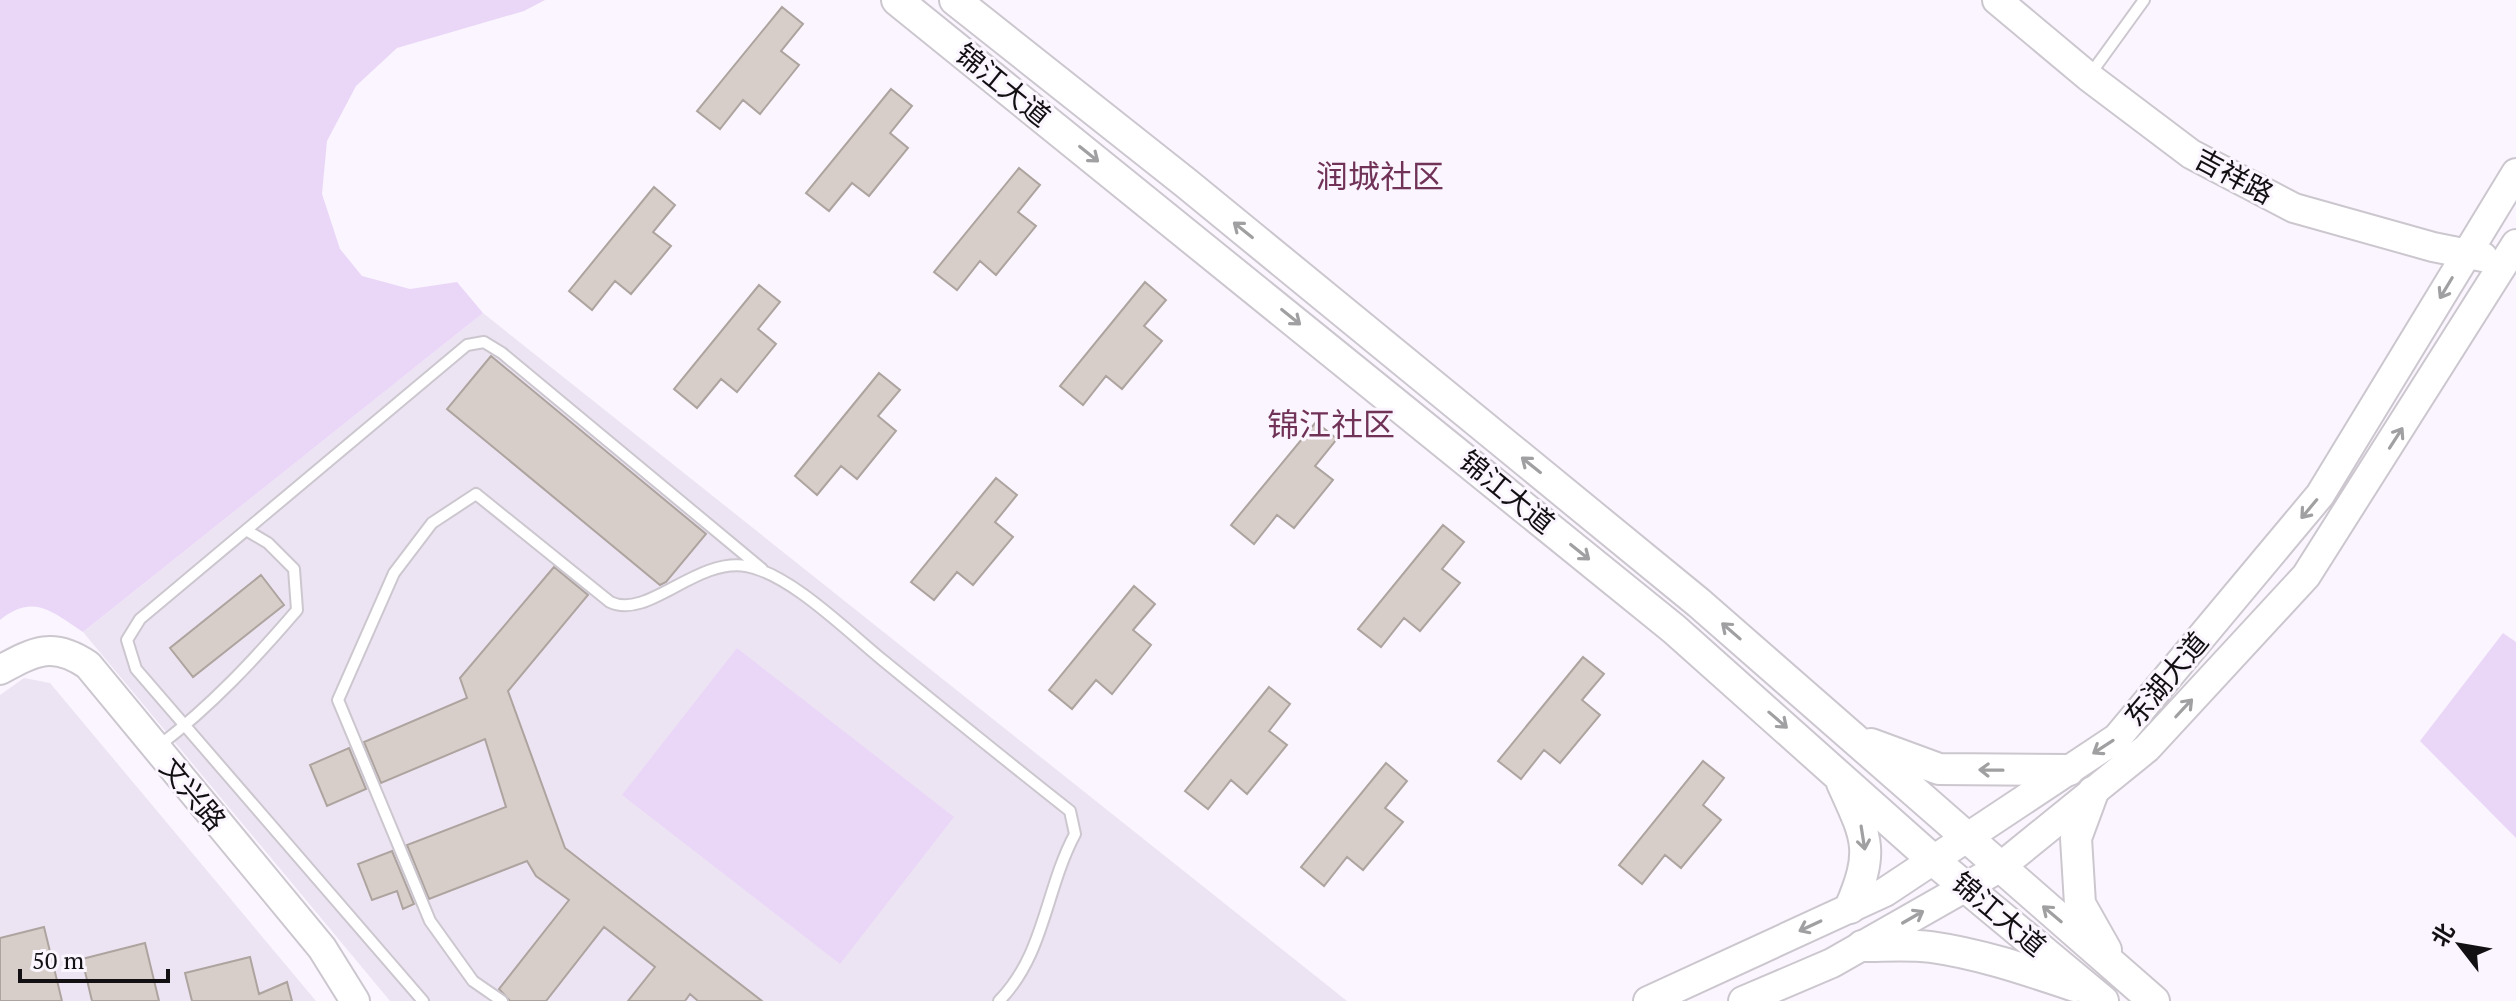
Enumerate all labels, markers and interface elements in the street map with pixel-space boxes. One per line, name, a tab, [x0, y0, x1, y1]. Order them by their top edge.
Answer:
street label: 锦江大道	[948, 35, 1058, 134]
street label: 吉祥路	[2188, 140, 2280, 212]
one-way arrow	[1078, 145, 1099, 163]
district label: 润城社区	[1316, 155, 1444, 197]
one-way arrow	[1233, 221, 1254, 239]
one-way arrow	[2438, 276, 2454, 299]
one-way arrow	[1281, 308, 1301, 326]
district label: 锦江社区	[1267, 403, 1395, 445]
one-way arrow	[2388, 427, 2404, 450]
street label: 锦江大道	[1452, 442, 1562, 541]
one-way arrow	[1521, 457, 1542, 474]
one-way arrow	[2300, 498, 2318, 518]
one-way arrow	[1569, 543, 1590, 560]
one-way arrow	[1722, 622, 1742, 640]
street label: 东湖大道	[2115, 624, 2216, 733]
one-way arrow	[2175, 698, 2194, 718]
one-way arrow	[1768, 711, 1788, 729]
one-way arrow	[2092, 740, 2115, 756]
street label: 文兴路	[152, 750, 235, 838]
one-way arrow	[1978, 762, 2005, 778]
one-way arrow	[1856, 825, 1871, 850]
street label: 锦江大道	[1945, 863, 2054, 964]
one-way arrow	[2043, 905, 2063, 923]
north arrow	[2420, 905, 2500, 985]
one-way arrow	[1901, 909, 1925, 924]
text: 北	[2424, 918, 2461, 951]
one-way arrow	[1798, 919, 1822, 934]
scale bar	[20, 933, 168, 983]
text: 50 m	[32, 944, 84, 976]

